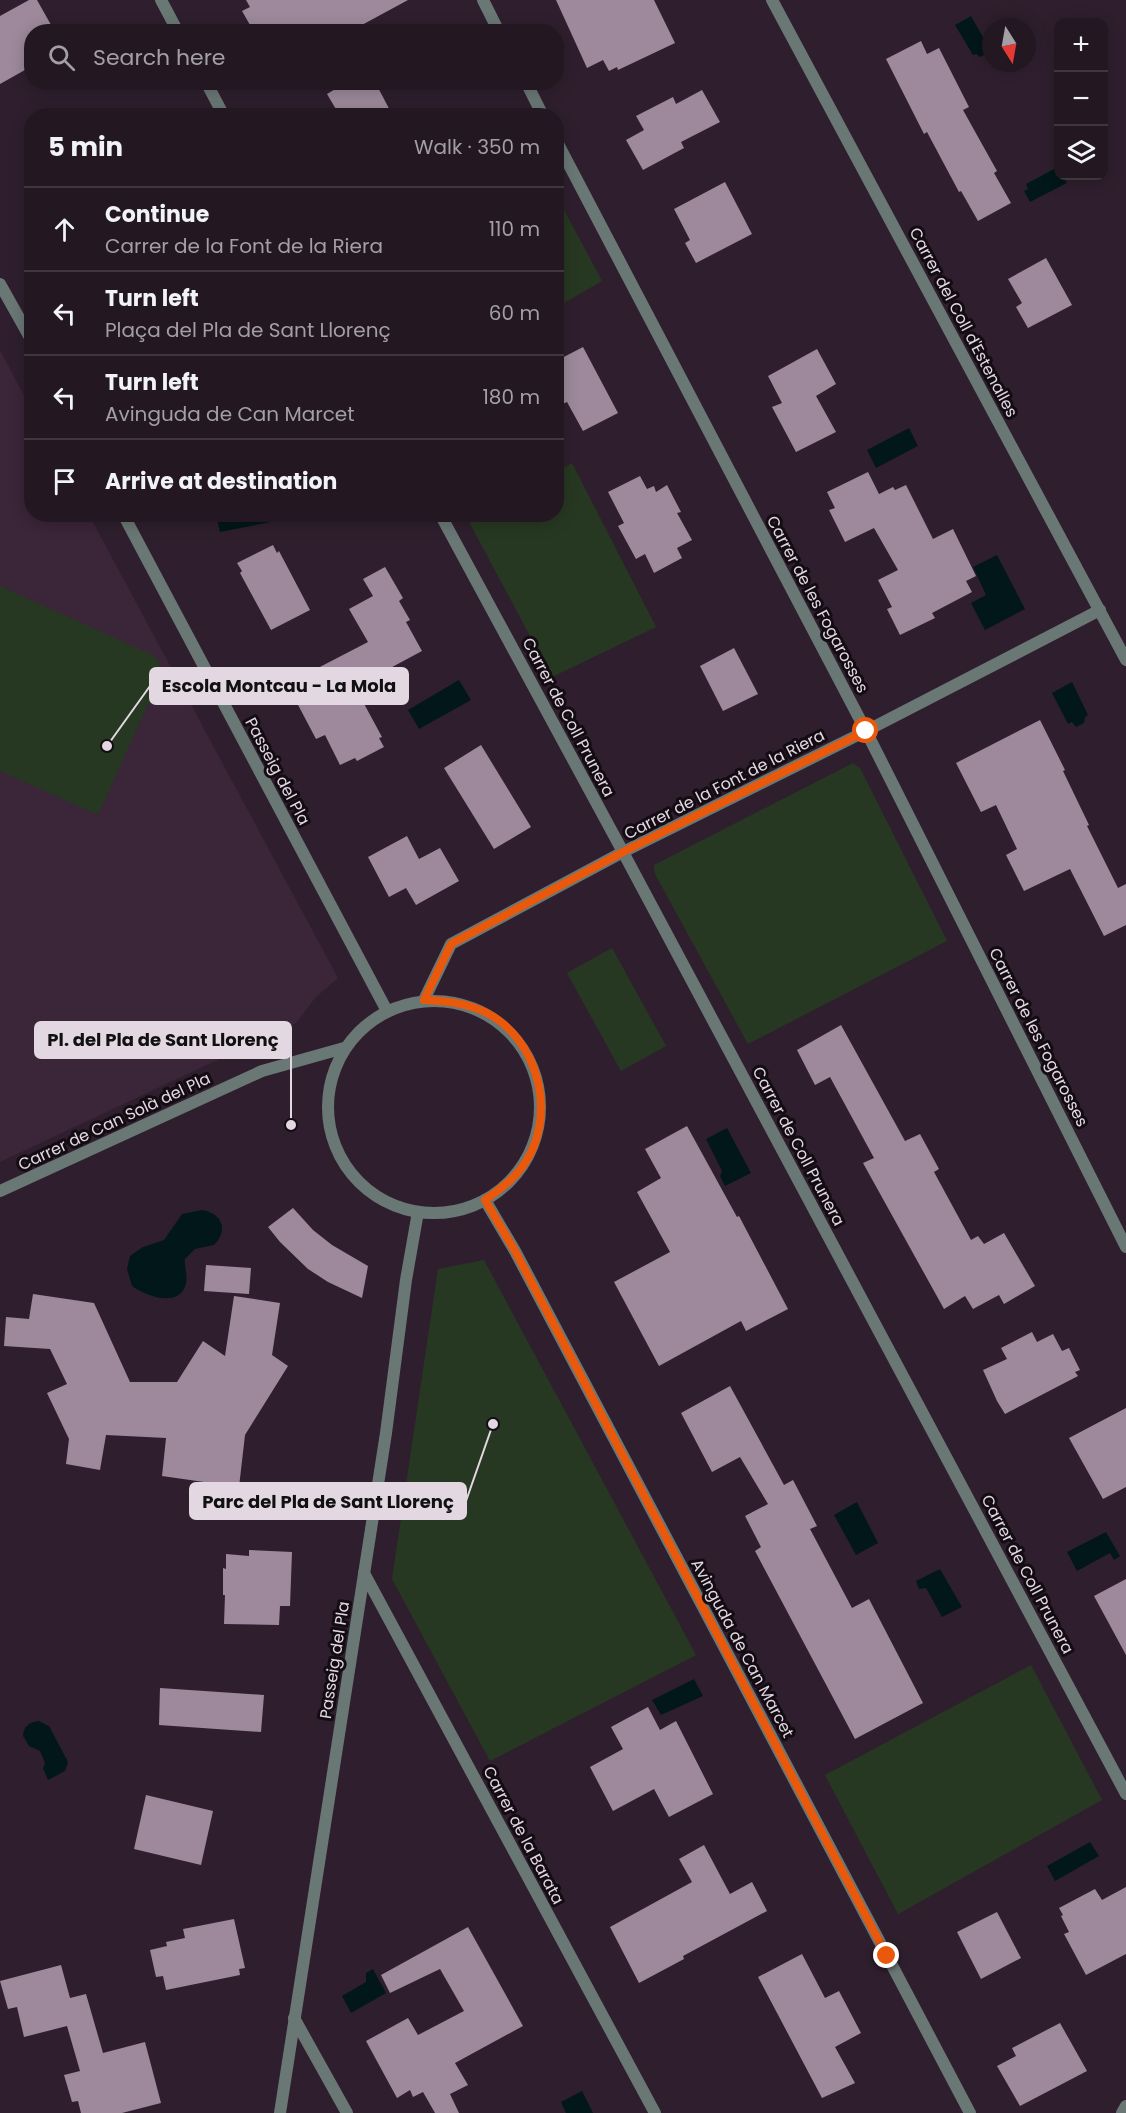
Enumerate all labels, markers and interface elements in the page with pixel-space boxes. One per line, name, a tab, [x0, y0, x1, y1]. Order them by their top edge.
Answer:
north arrow	[982, 18, 1036, 72]
map controls	[1054, 18, 1108, 180]
button: +	[1054, 18, 1108, 72]
search box	[24, 24, 564, 90]
icon: search	[45, 41, 78, 74]
text: Search here	[93, 42, 226, 73]
button: −	[1054, 72, 1108, 126]
button: layers	[1054, 126, 1108, 180]
text: 5 min	[48, 129, 123, 165]
text: Walk · 350 m	[414, 133, 540, 161]
text: Continue	[105, 199, 209, 230]
icon: ahead	[48, 213, 81, 246]
text: 110 m	[489, 215, 540, 243]
street label: Carrer del Coll d'Estenalles	[904, 223, 1023, 421]
text: Carrer de la Font de la Riera	[105, 232, 383, 260]
text: Turn left	[105, 283, 199, 314]
icon: left	[48, 297, 81, 330]
text: 60 m	[489, 299, 540, 327]
text: Plaça del Pla de Sant Llorenç	[105, 316, 391, 344]
text: Turn left	[105, 367, 199, 398]
icon: left	[48, 381, 81, 414]
text: 180 m	[482, 383, 540, 411]
text: Avinguda de Can Marcet	[105, 400, 355, 428]
icon: arrive	[48, 465, 81, 498]
text: Arrive at destination	[105, 466, 337, 497]
street label: Carrer de les Fogarosses	[761, 511, 874, 697]
street label: Carrer de Coll Prunera	[517, 634, 620, 801]
callout: Escola Montcau - La Mola	[150, 668, 408, 704]
text: Escola Montcau - La Mola	[162, 673, 396, 698]
street label: Passeig del Pla	[240, 713, 316, 829]
route start	[852, 717, 878, 743]
street label: Carrer de la Font de la Riera	[620, 724, 829, 845]
street label: Carrer de les Fogarosses	[983, 944, 1094, 1131]
callout: Pl. del Pla de Sant Llorenç	[35, 1022, 291, 1058]
text: Pl. del Pla de Sant Llorenç	[47, 1027, 279, 1052]
street label: Carrer de Coll Prunera	[747, 1063, 850, 1230]
street label: Carrer de Can Solà del Pla	[14, 1067, 214, 1176]
callout: Parc del Pla de Sant Llorenç	[190, 1483, 466, 1519]
text: Parc del Pla de Sant Llorenç	[202, 1489, 454, 1514]
street label: Carrer de Coll Prunera	[976, 1491, 1079, 1658]
street label: Avinguda de Can Marcet	[686, 1555, 800, 1742]
street label: Passeig del Pla	[314, 1600, 355, 1720]
street label: Carrer de la Barata	[477, 1762, 570, 1908]
route end	[873, 1942, 899, 1968]

